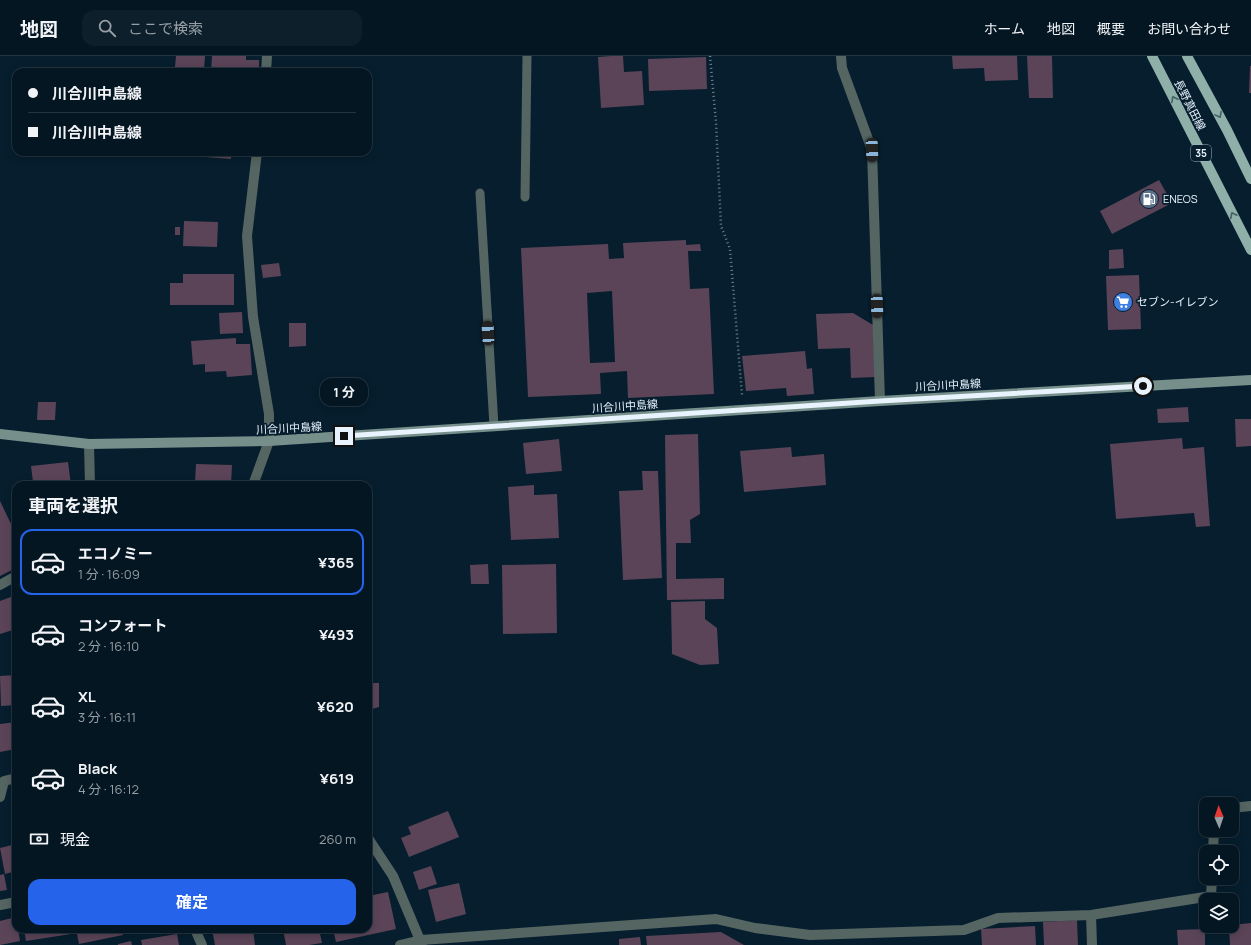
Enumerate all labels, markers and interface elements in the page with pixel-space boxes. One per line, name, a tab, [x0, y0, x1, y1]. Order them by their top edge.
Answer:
search box	[82, 10, 362, 46]
text: 地図	[20, 16, 58, 42]
icon: search	[96, 17, 118, 39]
text: ここで検索	[128, 18, 203, 39]
text: ホーム	[983, 19, 1025, 38]
text: 地図	[1047, 19, 1075, 38]
text: 概要	[1097, 19, 1125, 38]
text: お問い合わせ	[1147, 19, 1231, 38]
street label: 長野真田線	[1171, 77, 1210, 133]
text: 川合川中島線	[52, 83, 142, 104]
one-way arrow	[1171, 96, 1179, 104]
one-way arrow	[1214, 111, 1222, 118]
text: 川合川中島線	[52, 122, 142, 143]
car	[866, 138, 878, 162]
road number: 35	[1191, 145, 1211, 161]
fuel station icon: ENEOS	[1138, 188, 1160, 210]
place label: ENEOS	[1163, 191, 1198, 206]
one-way arrow	[1230, 212, 1238, 219]
supermarket icon: セブン-イレブン	[1112, 291, 1134, 313]
car	[871, 294, 883, 318]
place label: セブン-イレブン	[1137, 294, 1219, 309]
car	[481, 321, 495, 345]
street label: 川合川中島線	[915, 375, 981, 394]
route start	[1134, 377, 1152, 395]
callout: 1 分	[320, 378, 368, 406]
text: 1 分	[333, 383, 355, 401]
street label: 川合川中島線	[592, 396, 658, 415]
street label: 川合川中島線	[256, 418, 322, 437]
route end	[335, 427, 353, 445]
text: 車両を選択	[28, 493, 118, 517]
text: エコノミー	[78, 543, 153, 564]
icon: car	[30, 544, 66, 580]
text: ¥365	[318, 552, 354, 573]
text: 1 分 · 16:09	[78, 565, 140, 583]
text: コンフォート	[78, 615, 168, 636]
icon: car	[30, 616, 66, 652]
text: ¥493	[319, 624, 354, 645]
text: 2 分 · 16:10	[78, 637, 139, 655]
text: XL	[78, 686, 96, 707]
icon: car	[30, 688, 66, 724]
text: ¥620	[317, 696, 354, 717]
text: 3 分 · 16:11	[78, 708, 136, 726]
text: Black	[78, 758, 117, 779]
icon: car	[30, 760, 66, 796]
text: ¥619	[320, 768, 354, 789]
text: 4 分 · 16:12	[78, 780, 139, 798]
north arrow	[1199, 797, 1239, 837]
map controls	[1199, 797, 1239, 933]
icon: cash	[28, 828, 50, 850]
text: 現金	[60, 829, 90, 850]
text: 260 m	[319, 830, 356, 848]
button: locate	[1199, 845, 1239, 885]
button: 確定	[28, 879, 356, 925]
button: layers	[1199, 893, 1239, 933]

